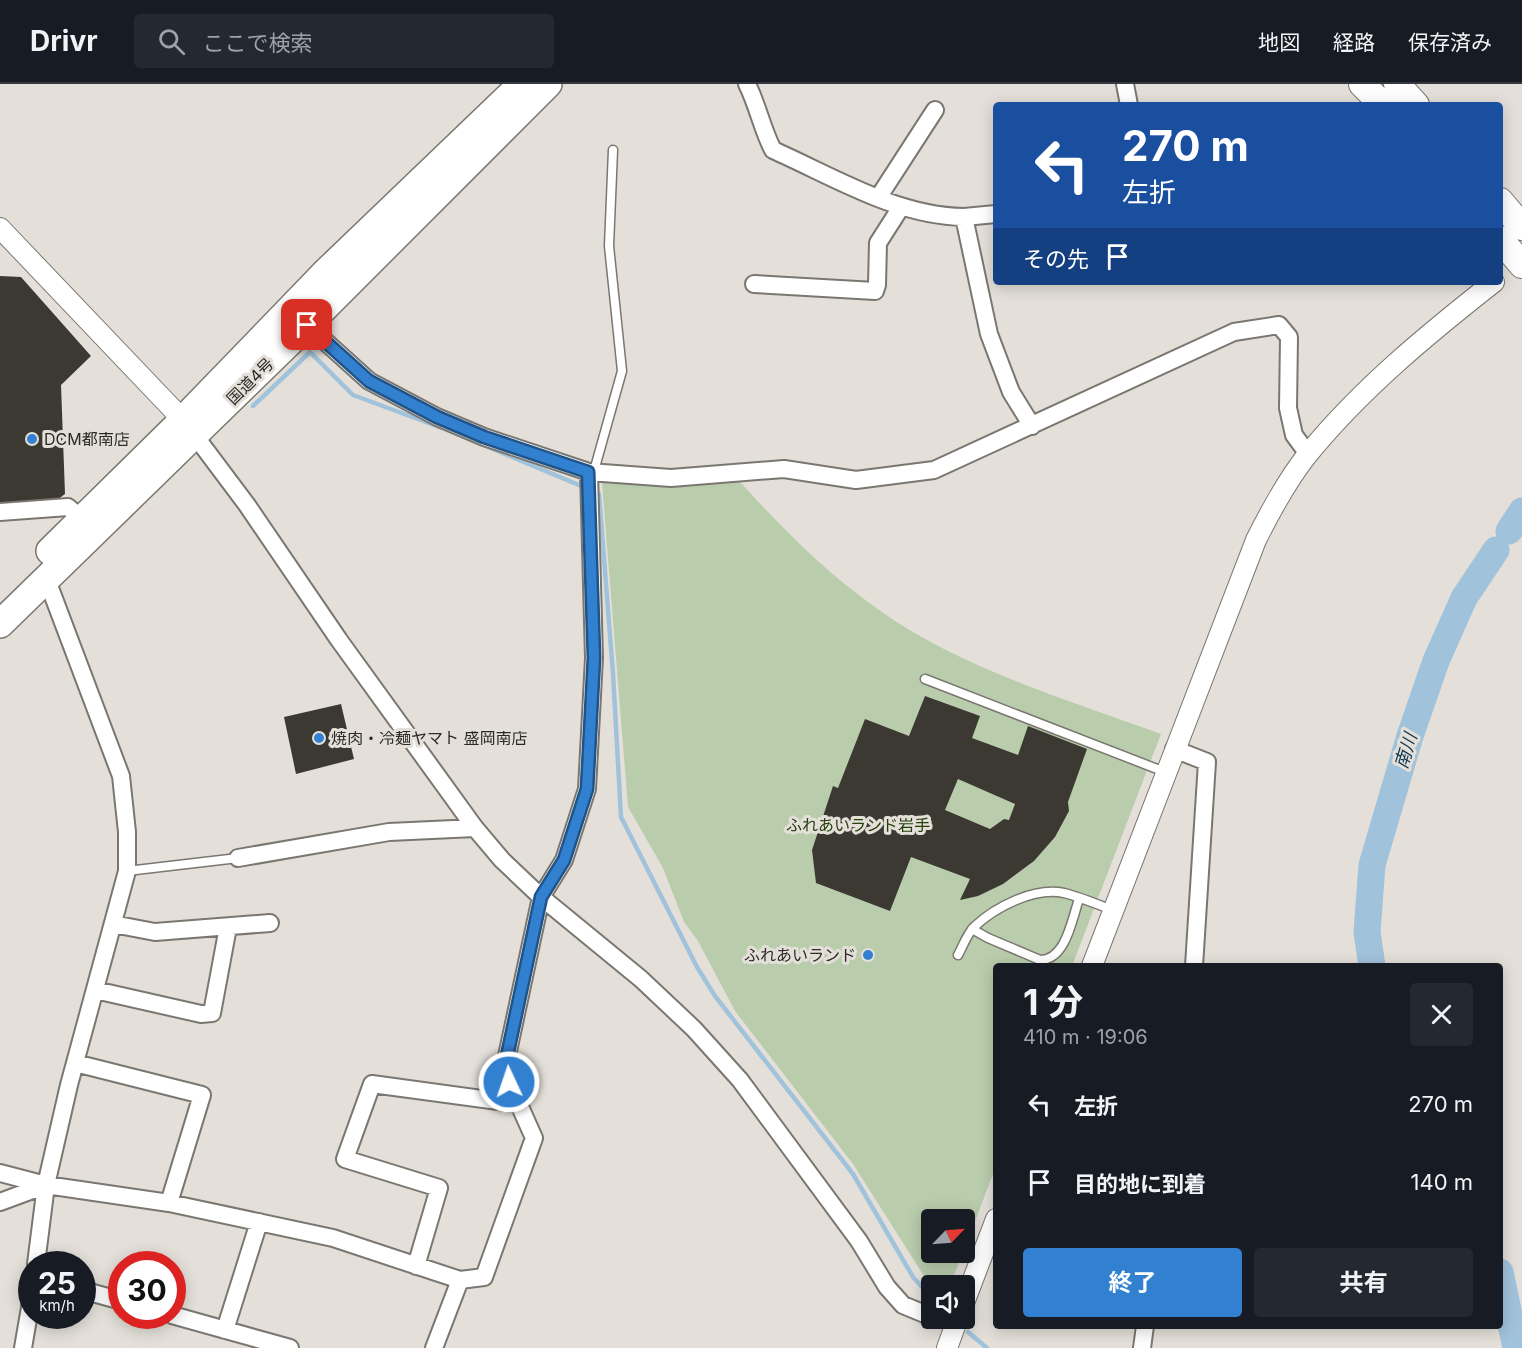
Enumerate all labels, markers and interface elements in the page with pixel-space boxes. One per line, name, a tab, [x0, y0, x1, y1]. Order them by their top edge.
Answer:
search box	[134, 14, 554, 68]
text: Drivr	[30, 24, 98, 58]
icon: search	[155, 25, 188, 58]
text: ここで検索	[203, 30, 313, 56]
text: 地図	[1258, 30, 1300, 55]
text: 経路	[1333, 30, 1375, 55]
text: 保存済み	[1408, 30, 1492, 55]
text: 270 m	[1122, 120, 1249, 171]
icon: left	[1023, 126, 1101, 204]
text: 左折	[1122, 176, 1176, 209]
icon: arrive	[1101, 240, 1134, 273]
text: その先	[1023, 246, 1089, 272]
pin	[281, 299, 332, 350]
icon: arrive	[290, 308, 323, 341]
street label: 国道4号	[222, 353, 278, 409]
place label: DCM都南店	[44, 429, 130, 449]
marker: DCM都南店	[25, 432, 39, 446]
place label: 焼肉・冷麺ヤマト 盛岡南店	[331, 728, 528, 748]
water label: 南川	[1390, 729, 1421, 771]
marker: 焼肉・冷麺ヤマト 盛岡南店	[312, 731, 326, 745]
park label: ふれあいランド岩手	[786, 815, 930, 835]
place label: ふれあいランド	[744, 945, 856, 965]
marker: ふれあいランド	[861, 948, 875, 962]
text: 1 分	[1023, 980, 1083, 1024]
button: close	[1410, 983, 1473, 1046]
text: 410 m · 19:06	[1023, 1025, 1148, 1049]
position arrow	[477, 1050, 541, 1114]
icon: left	[1023, 1088, 1056, 1121]
text: 270 m	[1408, 1091, 1473, 1117]
text: 左折	[1074, 1093, 1118, 1119]
icon: arrive	[1023, 1166, 1056, 1199]
text: 140 m	[1411, 1169, 1473, 1195]
text: 目的地に到着	[1074, 1171, 1206, 1197]
north arrow	[921, 1209, 975, 1263]
map controls	[921, 1209, 975, 1329]
button: 終了	[1023, 1248, 1242, 1317]
button: 共有	[1254, 1248, 1473, 1317]
speed limit sign: 30	[108, 1251, 186, 1329]
text: 25	[38, 1265, 76, 1301]
button: sound	[921, 1275, 975, 1329]
text: km/h	[39, 1296, 75, 1315]

